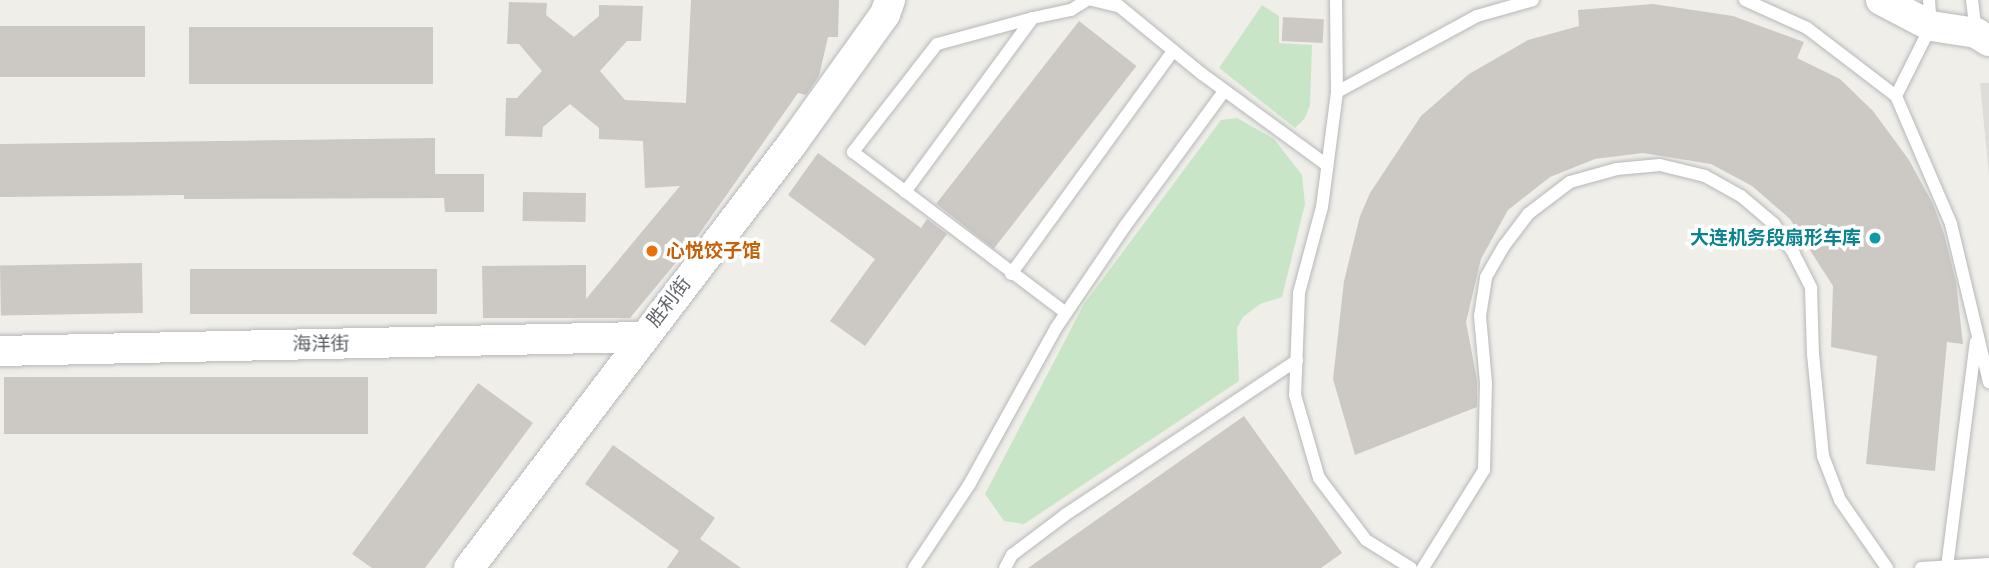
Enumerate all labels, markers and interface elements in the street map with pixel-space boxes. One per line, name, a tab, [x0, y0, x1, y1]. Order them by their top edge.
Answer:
place label: 大连机务段扇形车库	[1690, 227, 1861, 249]
marker: 大连机务段扇形车库	[1867, 230, 1883, 246]
place label: 心悦饺子馆	[666, 240, 761, 262]
marker: 心悦饺子馆	[644, 243, 660, 259]
street label: 胜利街	[642, 273, 696, 331]
street label: 海洋街	[292, 332, 350, 356]

